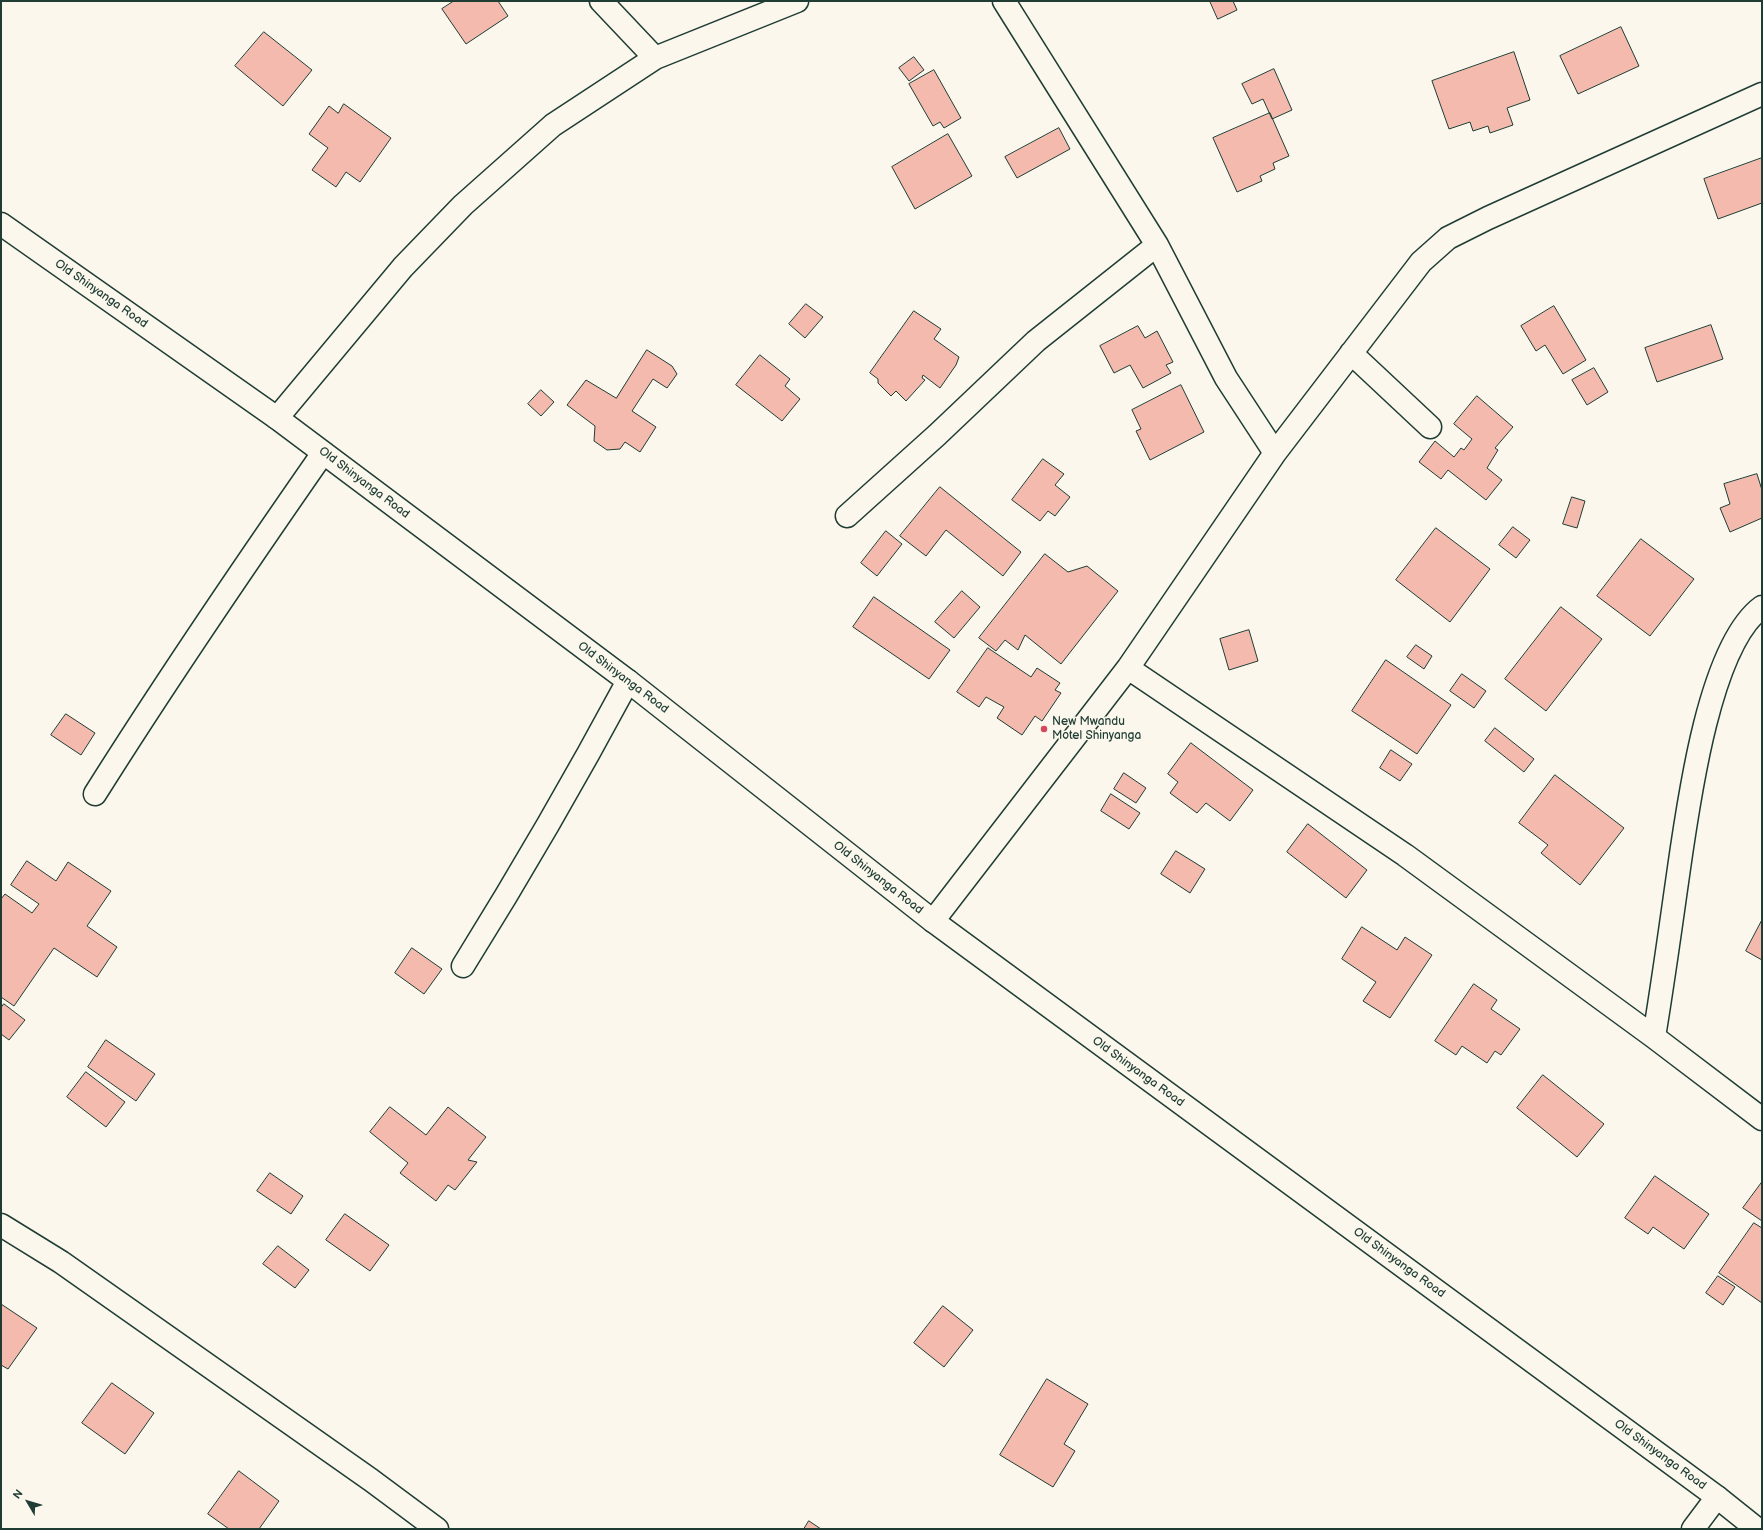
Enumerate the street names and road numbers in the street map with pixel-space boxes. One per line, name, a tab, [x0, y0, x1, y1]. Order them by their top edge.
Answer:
street label: Old Shinyanga Road	[52, 257, 150, 331]
street label: Old Shinyanga Road	[316, 444, 412, 522]
street label: Old Shinyanga Road	[575, 639, 671, 717]
street label: Old Shinyanga Road	[830, 838, 926, 918]
street label: Old Shinyanga Road	[1089, 1034, 1187, 1110]
street label: Old Shinyanga Road	[1350, 1225, 1448, 1301]
street label: Old Shinyanga Road	[1611, 1417, 1709, 1493]

